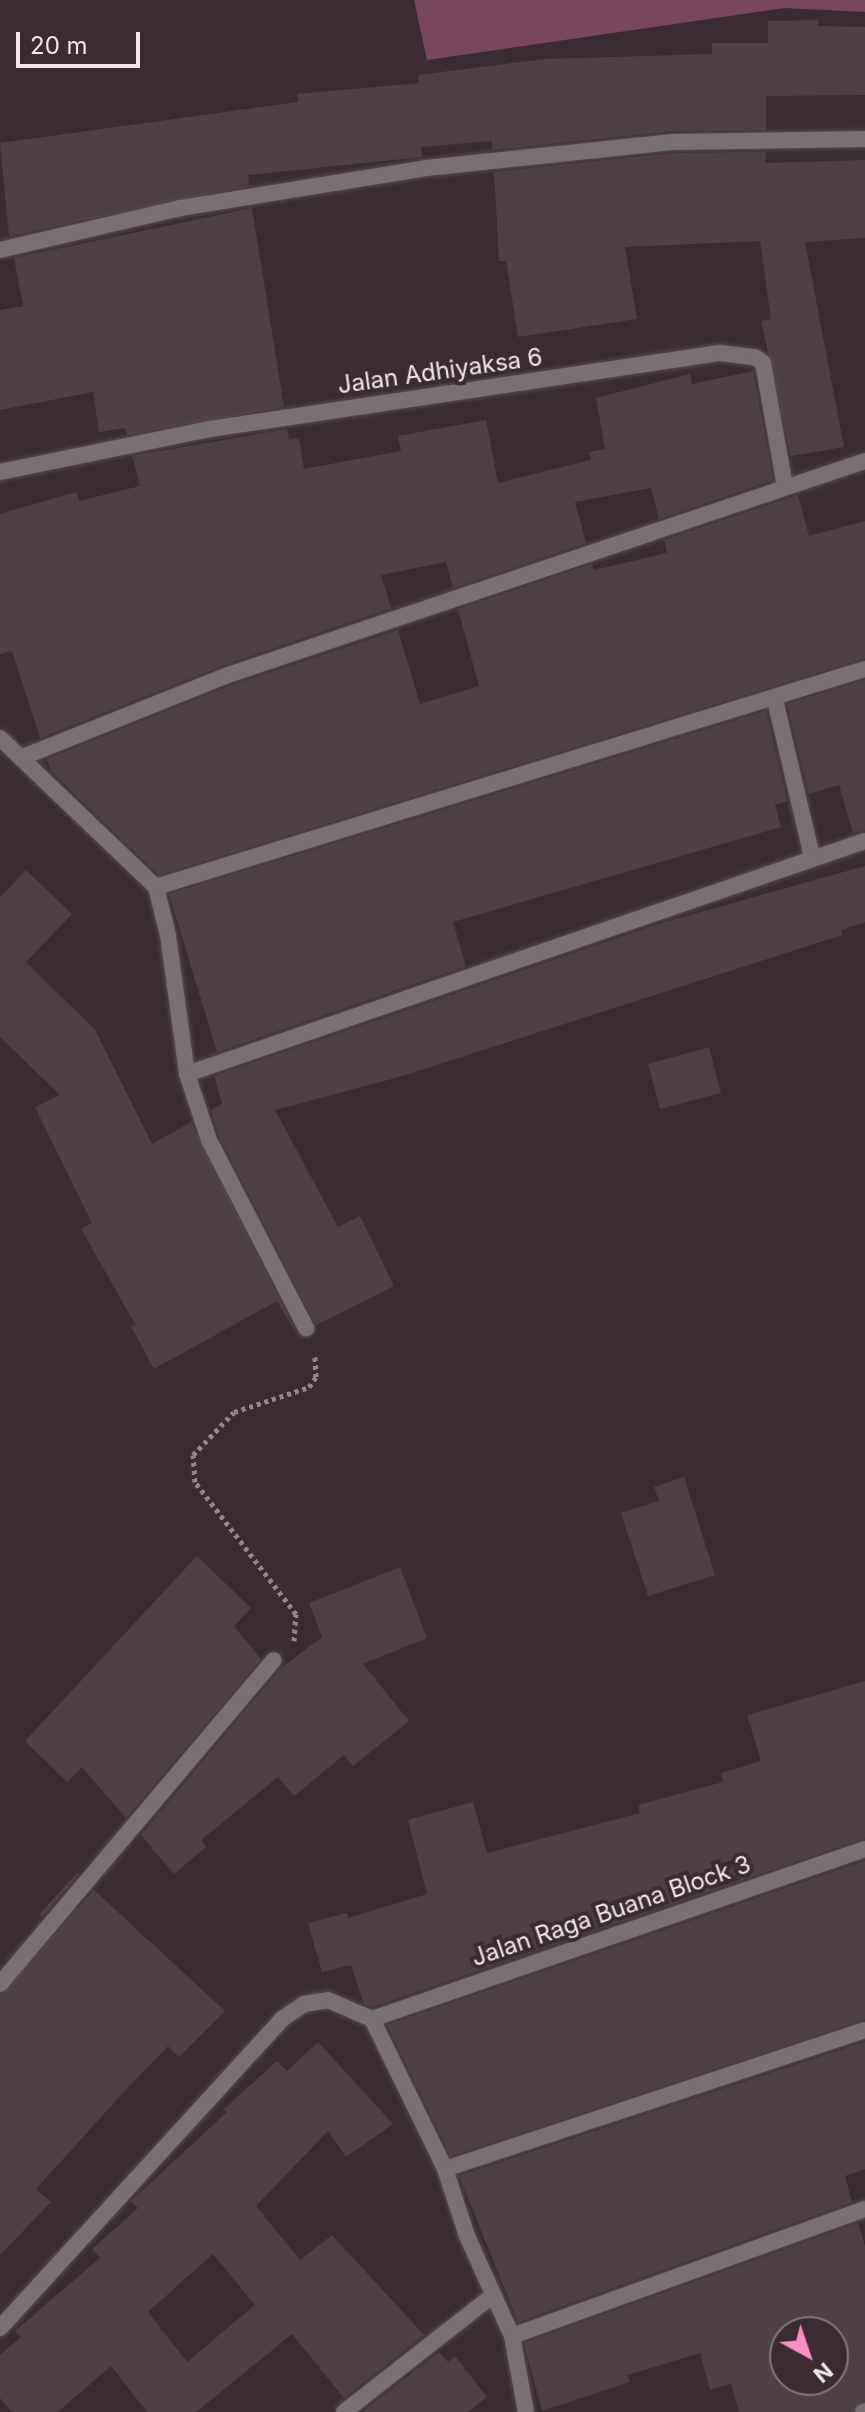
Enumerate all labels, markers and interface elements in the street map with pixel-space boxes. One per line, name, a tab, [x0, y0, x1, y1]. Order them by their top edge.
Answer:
scale bar	[20, 16, 144, 66]
text: 20 m	[30, 31, 88, 60]
street label: Jalan Adhiyaksa 6	[336, 342, 544, 400]
street label: Jalan Raga Buana Block 3	[468, 1850, 754, 1972]
north arrow	[769, 2316, 849, 2396]
text: N	[808, 2358, 838, 2388]

